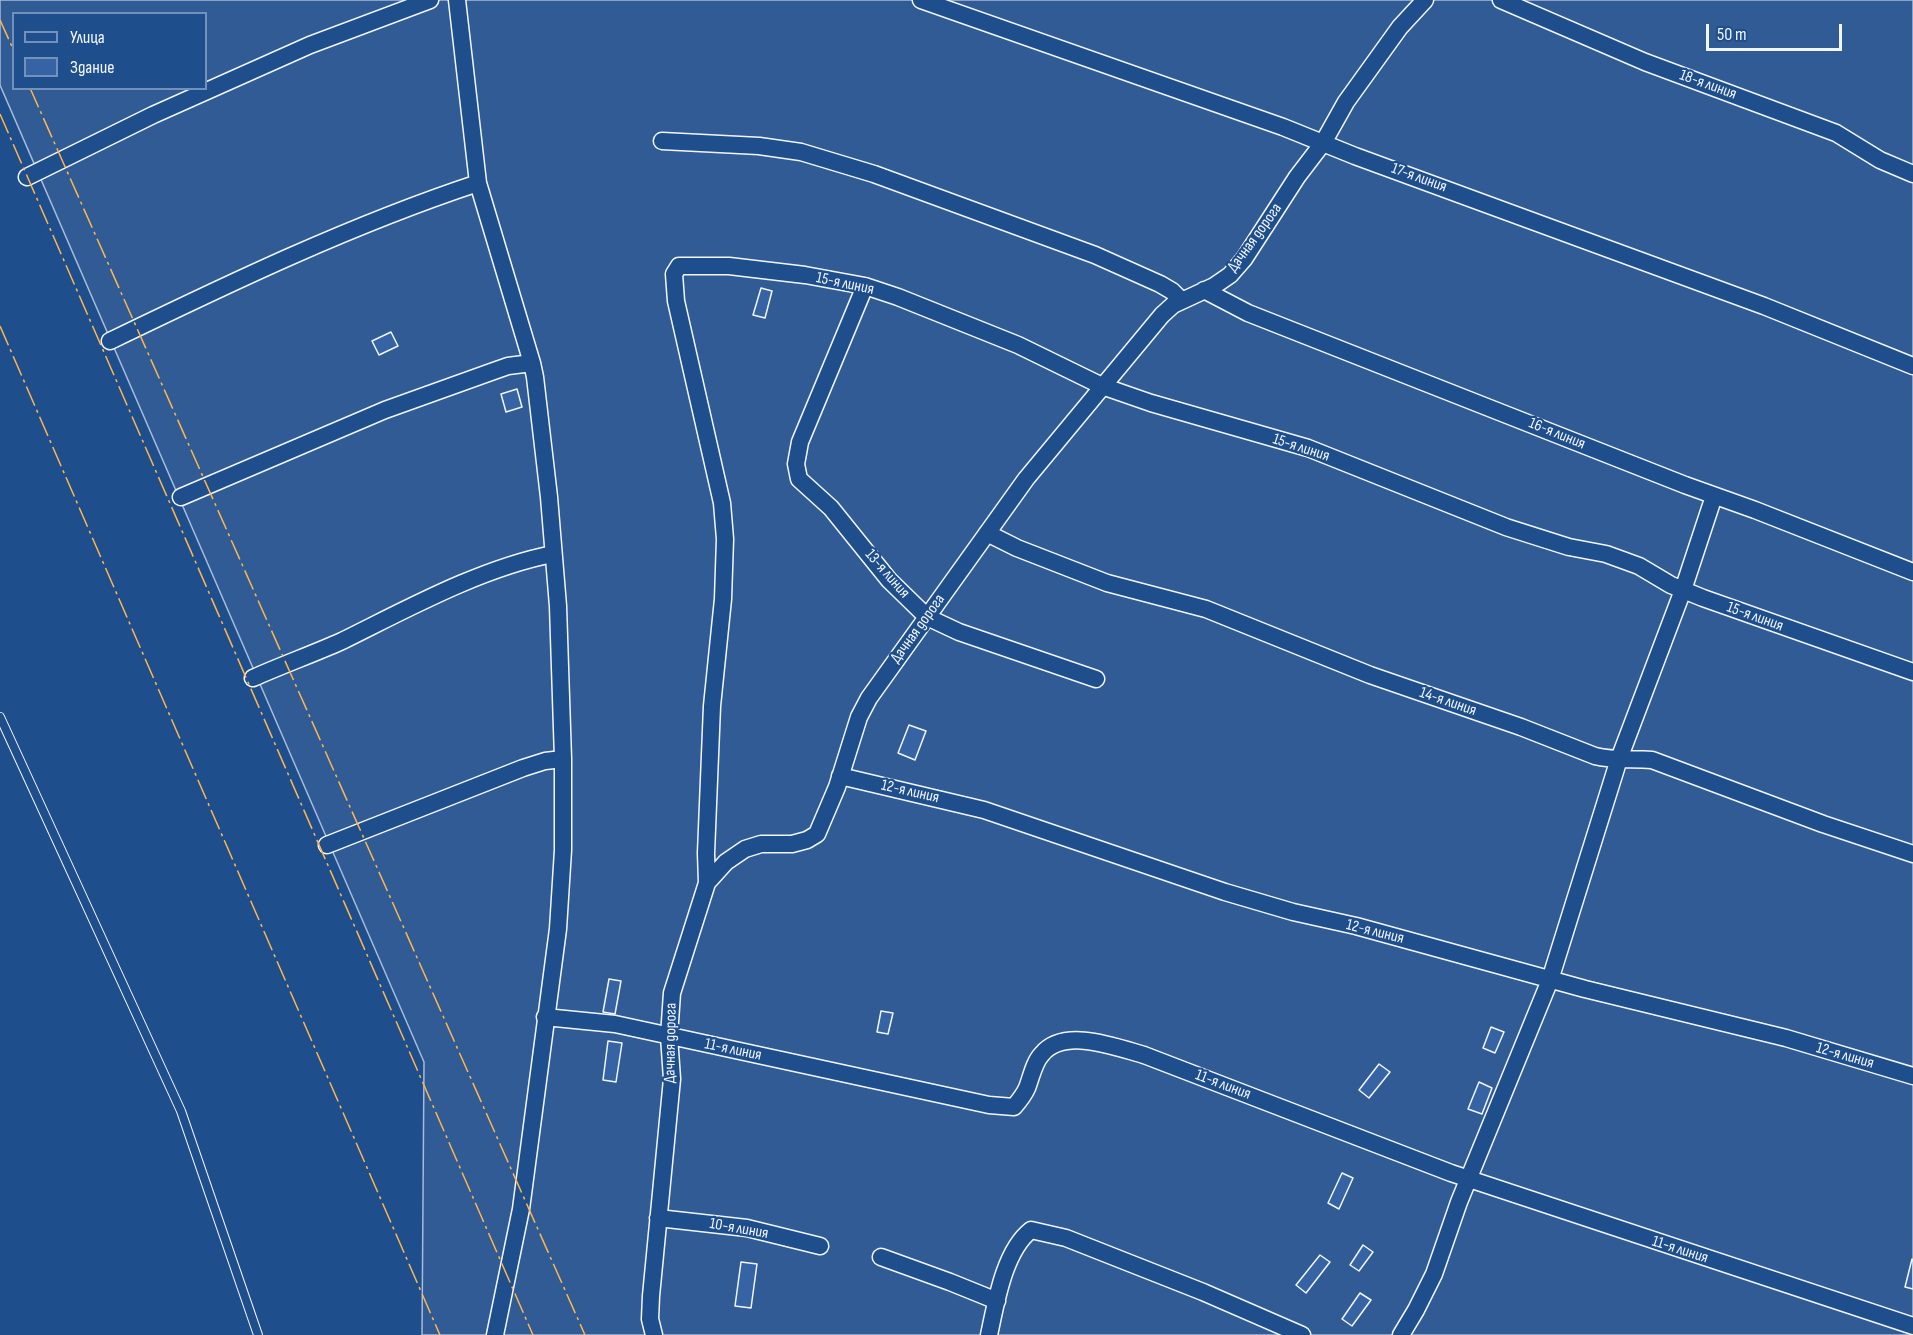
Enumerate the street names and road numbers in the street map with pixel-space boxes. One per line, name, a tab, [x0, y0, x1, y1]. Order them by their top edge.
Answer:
street label: 18-я линия	[1677, 66, 1739, 104]
street label: 17-я линия	[1389, 159, 1449, 197]
street label: Дачная дорога	[1224, 200, 1286, 276]
street label: 15-я линия	[814, 269, 876, 299]
street label: 16-я линия	[1526, 414, 1588, 454]
street label: 15-я линия	[1270, 430, 1332, 466]
street label: 13-я линия	[860, 545, 914, 603]
street label: Дачная дорога	[887, 591, 949, 667]
street label: 15-я линия	[1724, 598, 1786, 636]
street label: 14-я линия	[1417, 683, 1479, 721]
street label: 12-я линия	[879, 776, 941, 808]
street label: 12-я линия	[1344, 916, 1406, 948]
street label: Дачная дорога	[661, 1003, 681, 1083]
street label: 11-я линия	[703, 1035, 763, 1065]
street label: 12-я линия	[1814, 1039, 1876, 1073]
street label: 11-я линия	[1193, 1066, 1253, 1104]
street label: 10-я линия	[708, 1214, 770, 1244]
street label: 11-я линия	[1650, 1232, 1710, 1268]

